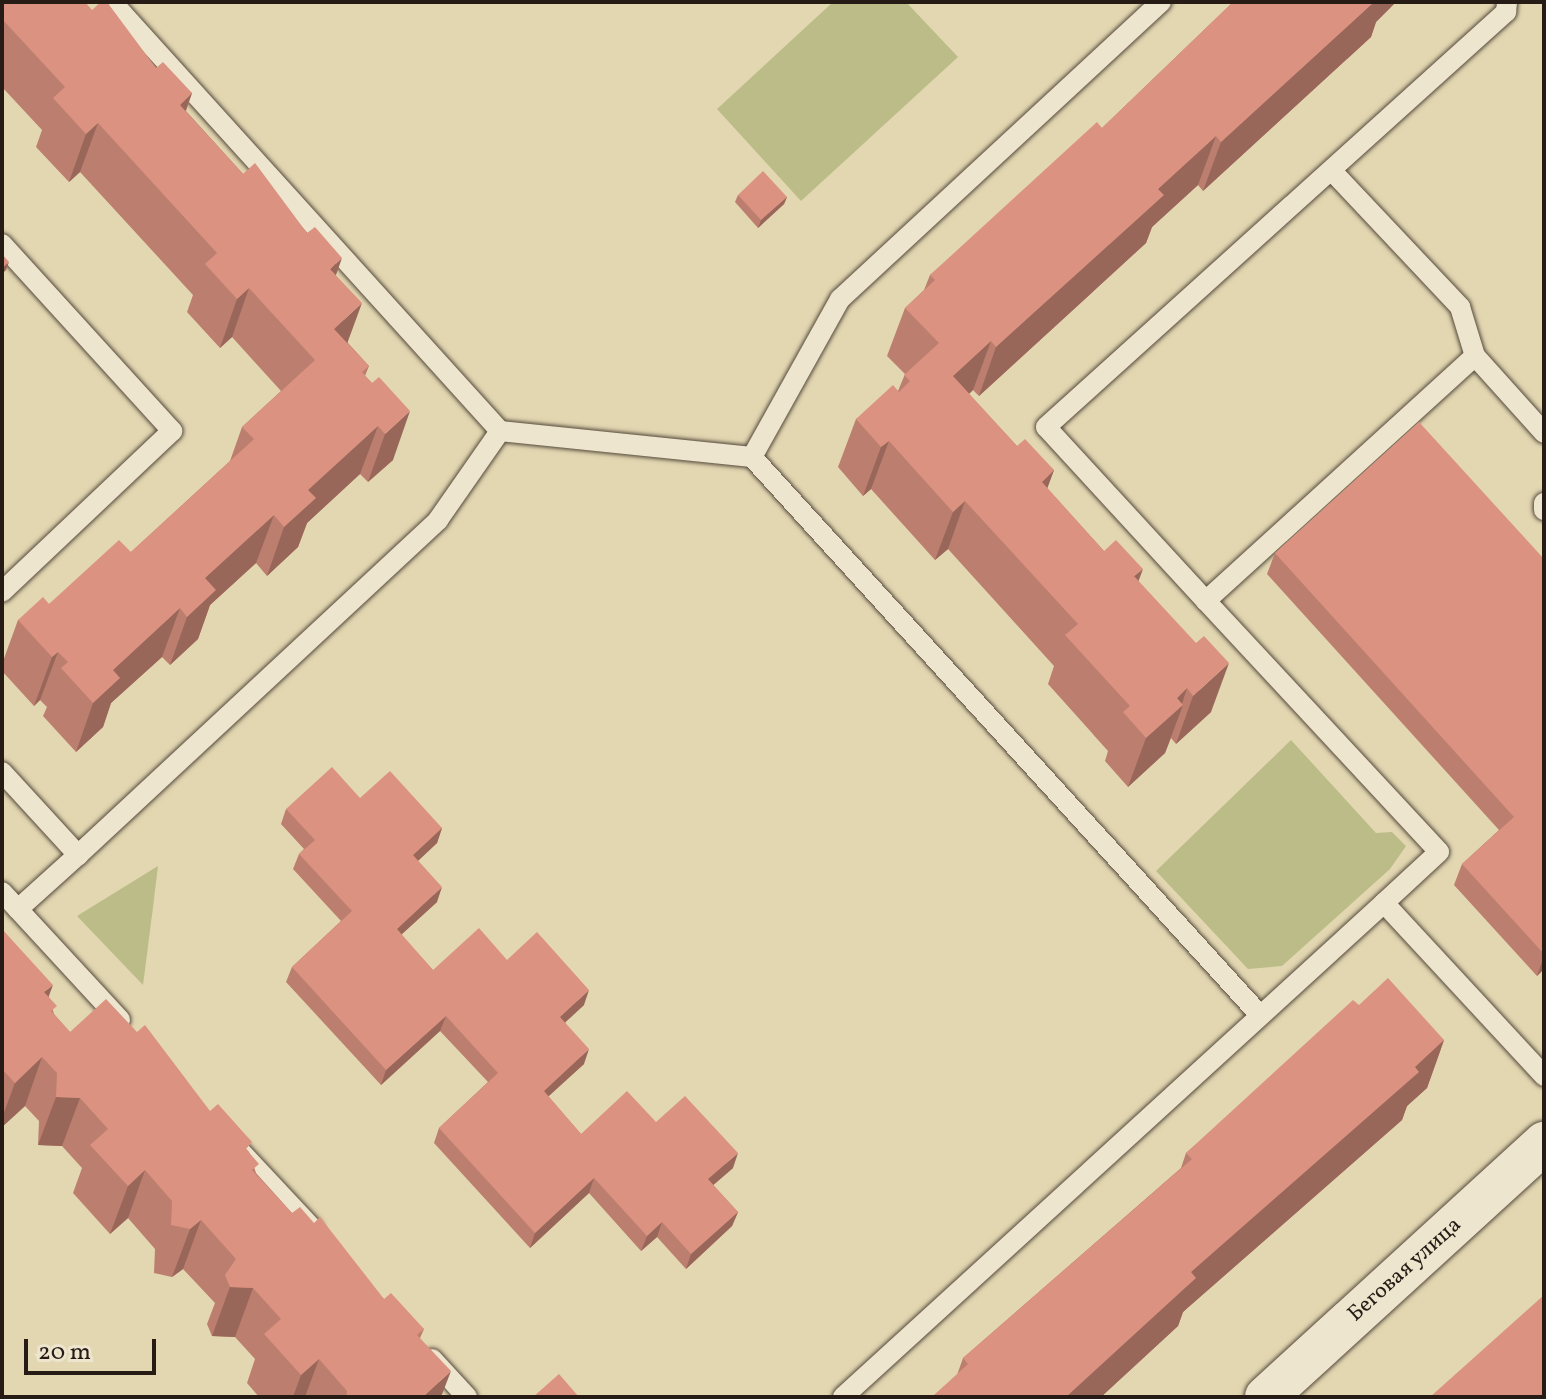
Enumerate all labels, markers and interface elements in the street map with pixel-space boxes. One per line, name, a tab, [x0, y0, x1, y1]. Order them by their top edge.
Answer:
street label: Беговая улица	[1343, 1212, 1467, 1328]
scale bar	[28, 1323, 160, 1373]
text: 20 m	[38, 1336, 91, 1370]

